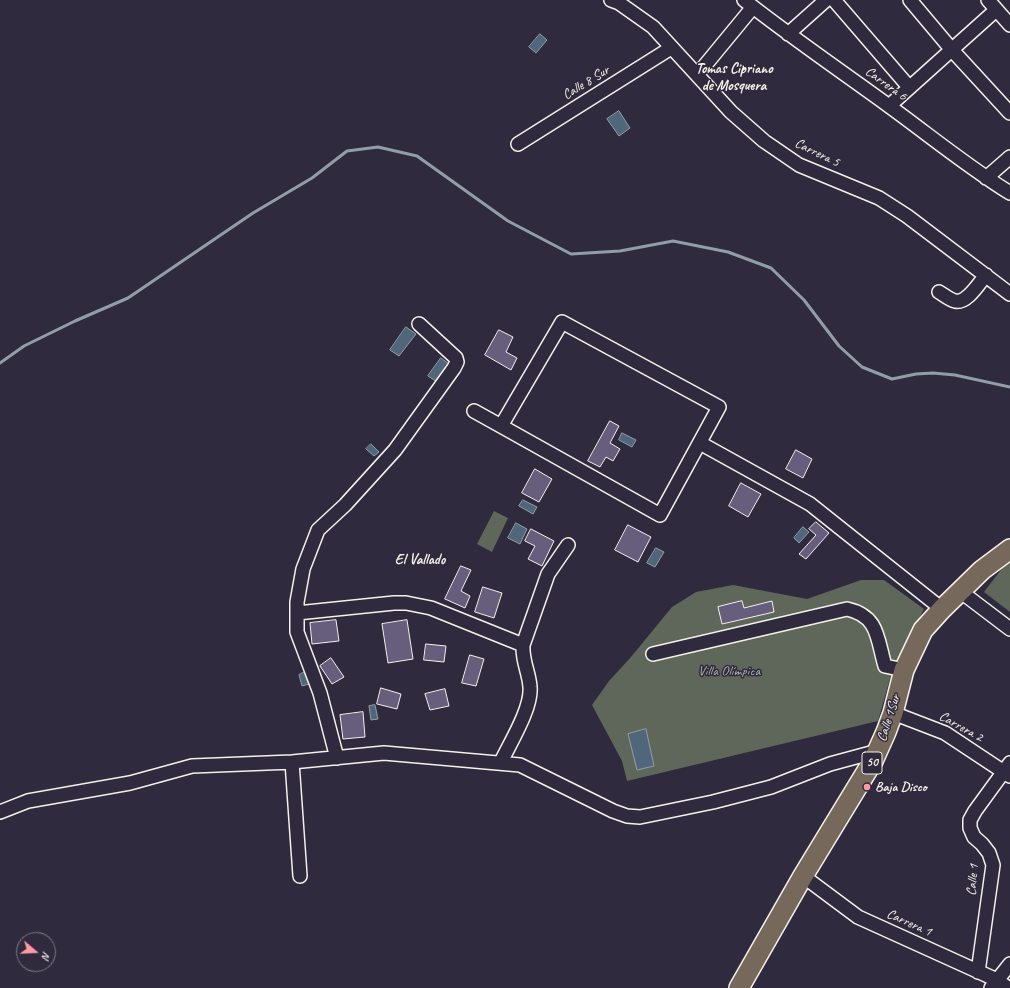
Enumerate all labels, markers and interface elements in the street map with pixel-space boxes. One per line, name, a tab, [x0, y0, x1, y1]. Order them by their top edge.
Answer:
district label: Tomas Cipriano de Mosquera	[695, 60, 773, 95]
street label: Calle 8 Sur	[560, 62, 612, 104]
street label: Carrera 6	[862, 63, 910, 105]
street label: Carrera 5	[792, 135, 842, 171]
district label: El Vallado	[395, 551, 445, 569]
park label: Villa Olímpica	[698, 663, 760, 679]
street label: Calle 1Sur	[874, 692, 904, 744]
street label: Carrera 2	[936, 708, 986, 746]
road number: 50	[862, 752, 882, 774]
place label: Baja Disco	[875, 779, 927, 795]
marker: Baja Disco	[862, 782, 872, 792]
street label: Calle 1	[963, 863, 983, 897]
street label: Carrera 1	[884, 906, 934, 940]
north arrow	[16, 932, 56, 972]
text: N	[39, 950, 54, 961]

